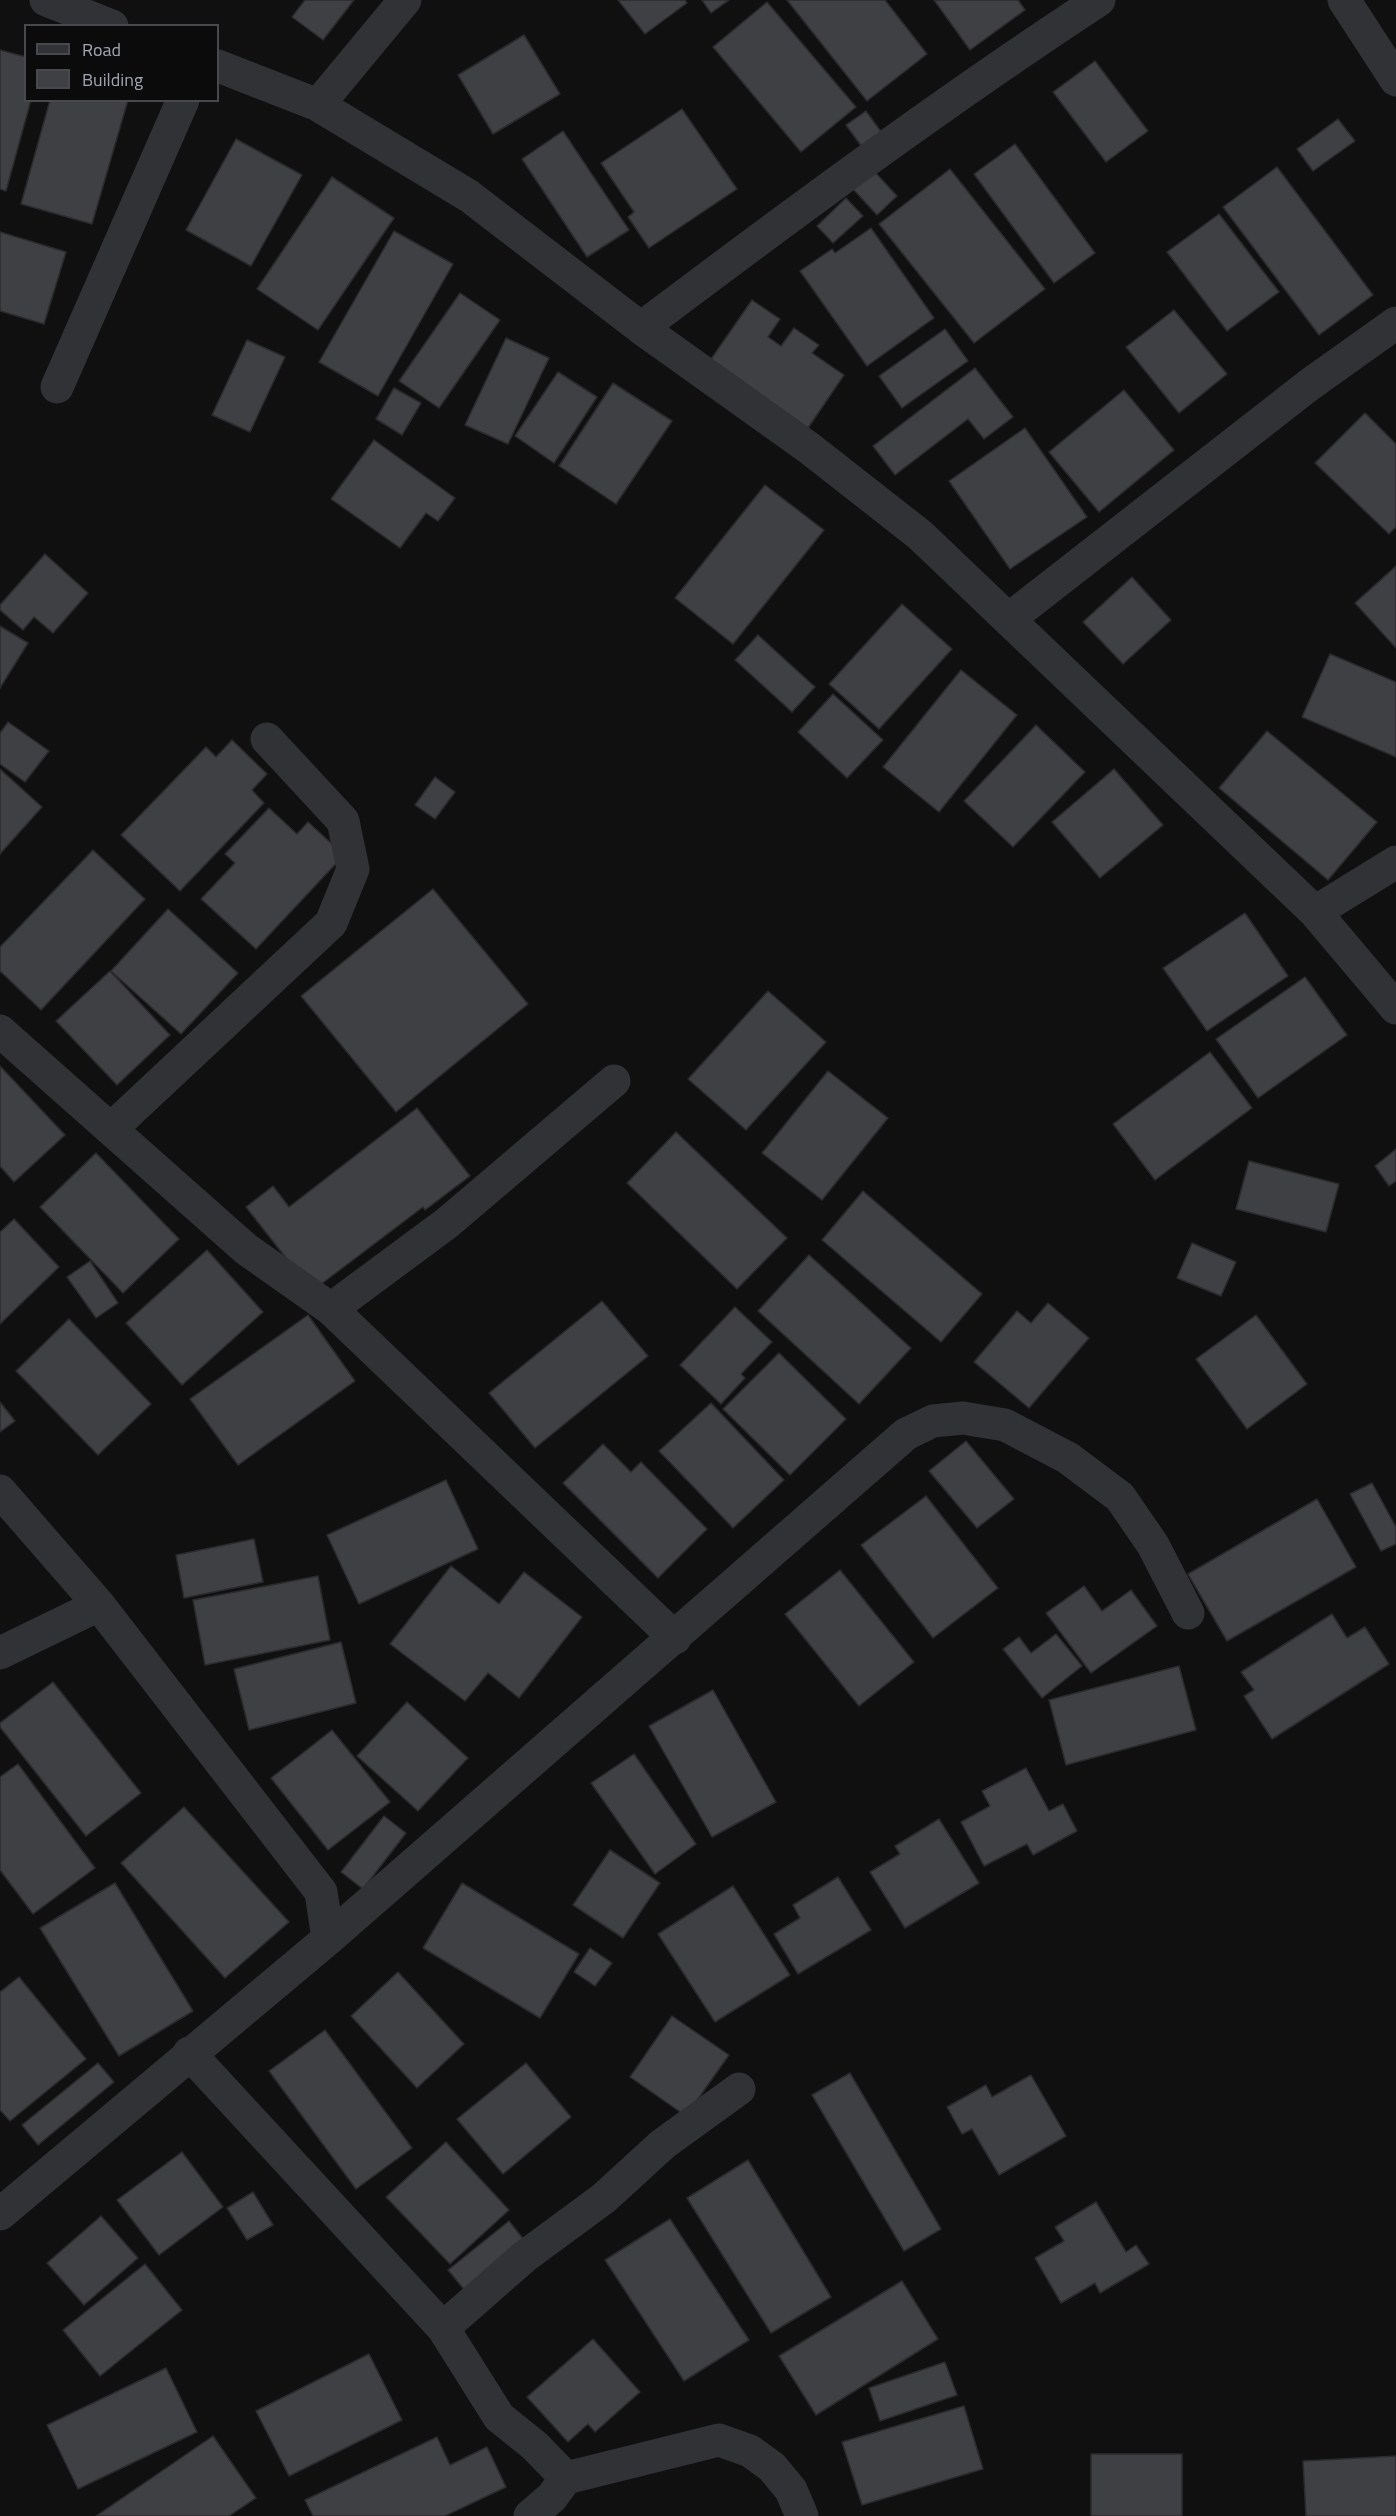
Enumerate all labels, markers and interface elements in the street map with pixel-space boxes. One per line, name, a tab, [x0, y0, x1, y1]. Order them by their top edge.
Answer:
legend	[24, 24, 219, 102]
text: Road	[82, 36, 121, 63]
text: Building	[82, 66, 143, 93]

